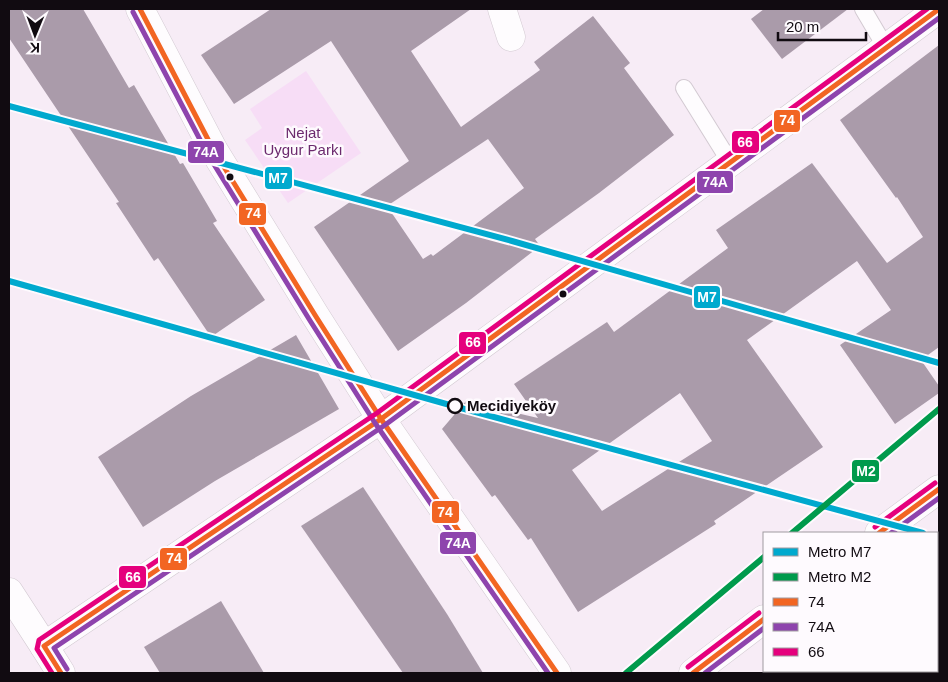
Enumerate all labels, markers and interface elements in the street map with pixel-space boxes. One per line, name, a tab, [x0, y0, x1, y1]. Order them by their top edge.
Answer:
north arrow	[10, 10, 60, 60]
scale bar	[778, 10, 866, 42]
text: 20 m	[786, 18, 819, 35]
text: K	[30, 40, 40, 56]
line badge: 74	[773, 109, 801, 133]
text: 74	[779, 112, 795, 128]
park label: Nejat Uygur Parkı	[263, 124, 343, 158]
line badge: 66	[731, 130, 760, 154]
text: 66	[737, 134, 753, 150]
line badge: 74A	[187, 140, 225, 164]
text: 74A	[193, 144, 219, 160]
line badge: M7	[264, 166, 293, 190]
text: M7	[268, 170, 288, 186]
line badge: 74A	[696, 170, 734, 194]
unlabelled marker	[225, 172, 235, 182]
text: 74A	[702, 174, 728, 190]
line badge: 74	[238, 202, 267, 226]
text: 74	[245, 205, 261, 221]
line badge: M7	[693, 285, 721, 309]
unlabelled marker	[558, 289, 568, 299]
text: M7	[697, 289, 717, 305]
line badge: 66	[458, 331, 487, 355]
text: 66	[465, 334, 481, 350]
place label: Mecidiyeköy	[467, 397, 557, 414]
marker: Mecidiyeköy	[447, 398, 463, 414]
line badge: M2	[851, 459, 880, 483]
text: M2	[856, 463, 876, 479]
line badge: 74	[431, 500, 460, 524]
text: 74	[437, 504, 453, 520]
line badge: 74A	[439, 531, 477, 555]
legend	[763, 532, 938, 672]
text: 74A	[445, 535, 471, 551]
text: Metro M7	[808, 543, 871, 560]
line badge: 74	[159, 547, 188, 571]
text: 74	[166, 550, 182, 566]
line badge: 66	[118, 565, 147, 589]
text: Metro M2	[808, 568, 871, 585]
text: 66	[125, 569, 141, 585]
text: 74	[808, 593, 825, 610]
text: 74A	[808, 618, 835, 635]
text: 66	[808, 643, 825, 660]

